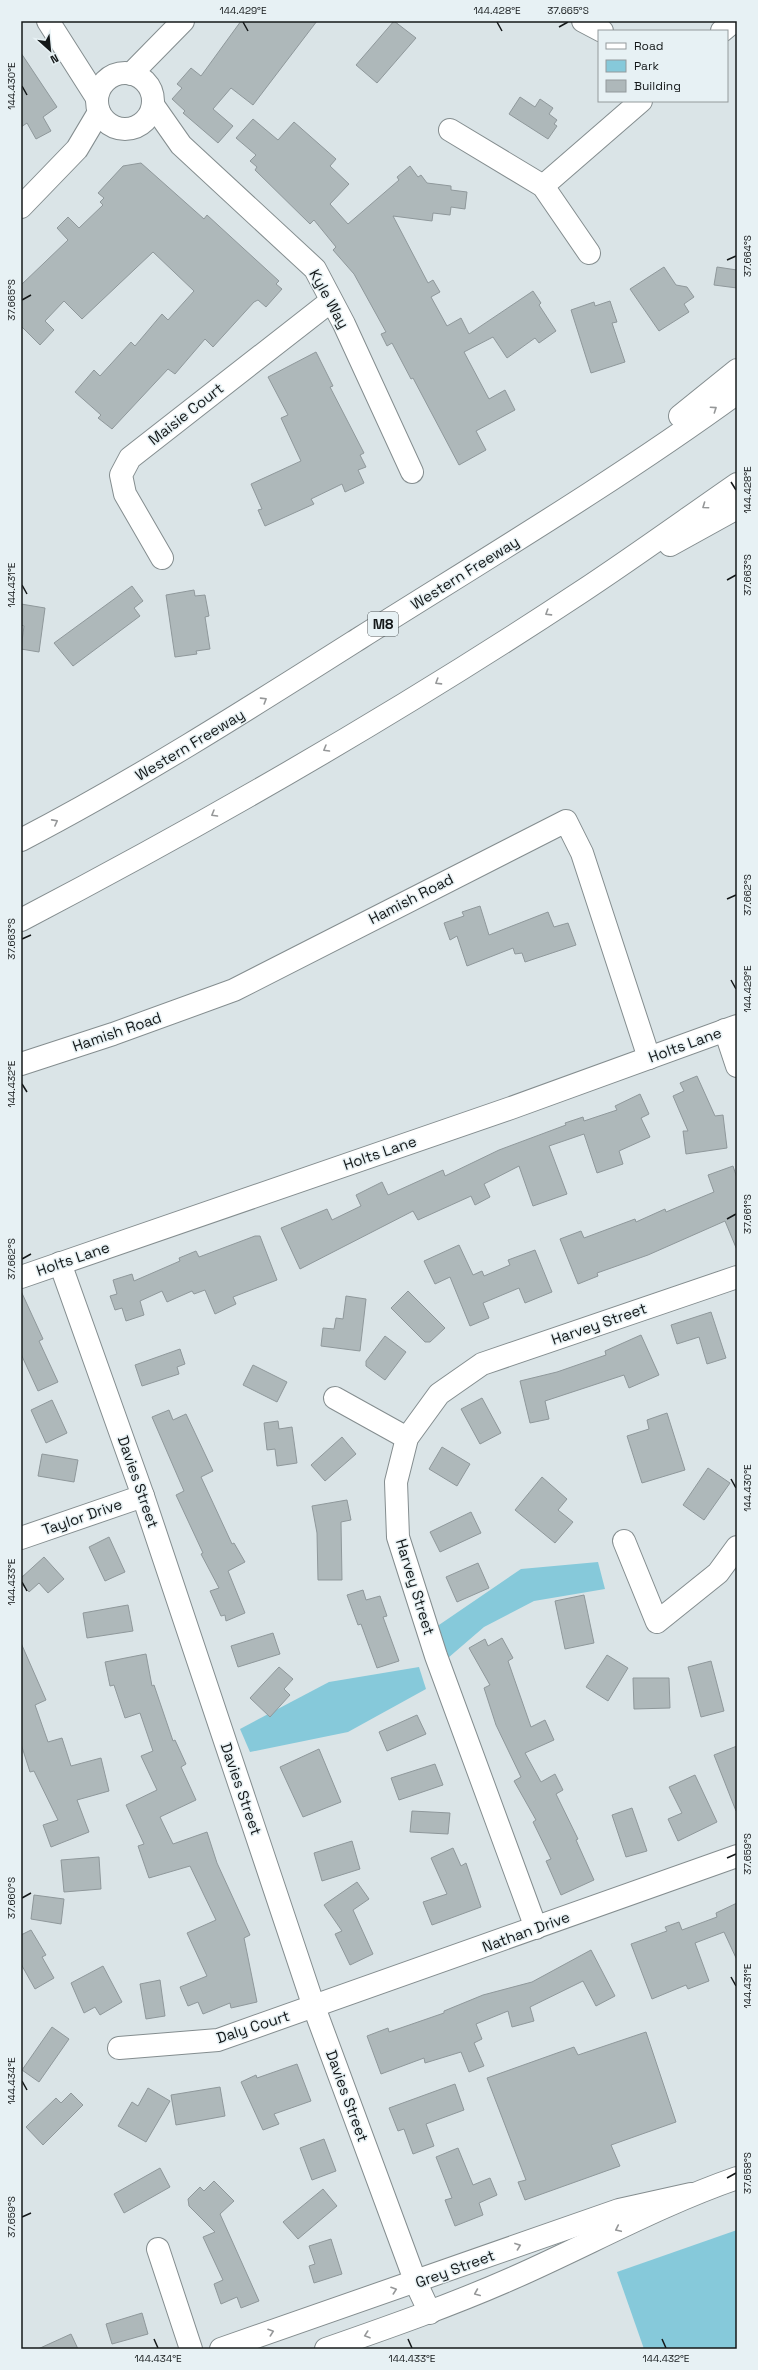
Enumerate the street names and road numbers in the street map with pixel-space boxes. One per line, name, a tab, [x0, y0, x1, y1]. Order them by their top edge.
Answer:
street label: Kyle Way	[305, 266, 354, 332]
street label: Maisie Court	[144, 378, 227, 449]
street label: Western Freeway	[407, 532, 523, 614]
road number: M8	[368, 612, 398, 636]
street label: Western Freeway	[132, 704, 248, 785]
street label: Hamish Road	[365, 869, 456, 928]
street label: Hamish Road	[70, 1007, 164, 1056]
street label: Holts Lane	[646, 1023, 724, 1067]
street label: Holts Lane	[341, 1131, 419, 1174]
street label: Holts Lane	[34, 1237, 112, 1280]
street label: Harvey Street	[549, 1298, 649, 1349]
street label: Davies Street	[114, 1433, 163, 1531]
street label: Taylor Drive	[39, 1494, 125, 1539]
street label: Harvey Street	[392, 1536, 439, 1637]
street label: Davies Street	[217, 1740, 266, 1838]
street label: Nathan Drive	[479, 1907, 572, 1956]
street label: Daly Court	[214, 2006, 292, 2047]
street label: Davies Street	[322, 2047, 373, 2144]
street label: Grey Street	[413, 2245, 497, 2292]

